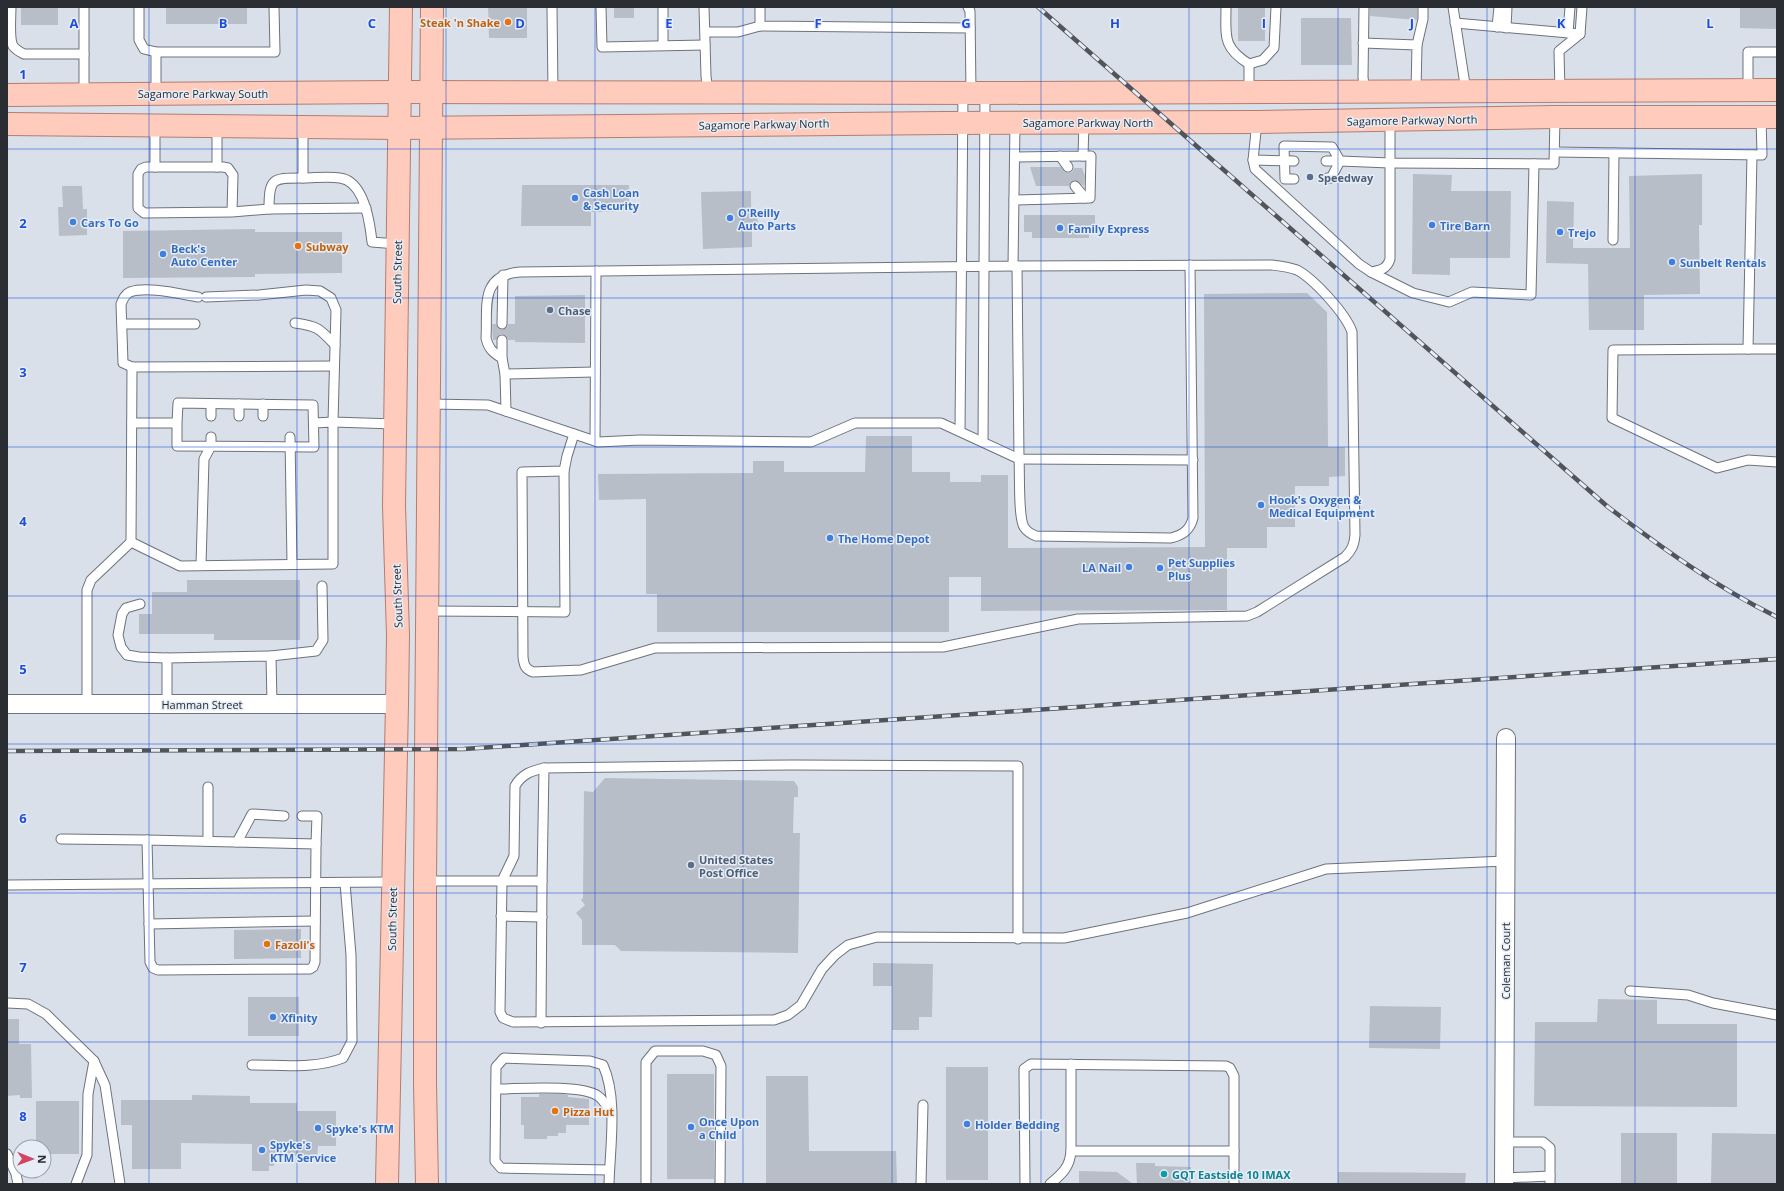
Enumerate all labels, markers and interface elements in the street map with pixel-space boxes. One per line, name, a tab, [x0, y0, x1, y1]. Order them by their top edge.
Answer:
text: A	[70, 14, 79, 32]
text: B	[219, 14, 228, 32]
text: C	[368, 14, 376, 32]
text: D	[515, 14, 525, 32]
text: E	[665, 14, 673, 32]
text: F	[814, 14, 822, 32]
text: G	[961, 14, 971, 32]
text: H	[1110, 14, 1120, 32]
text: I	[1262, 14, 1266, 32]
text: J	[1409, 14, 1414, 32]
text: K	[1557, 14, 1566, 32]
text: L	[1706, 14, 1714, 32]
place label: Steak 'n Shake	[420, 15, 501, 30]
marker: Steak 'n Shake	[503, 17, 513, 27]
text: 1	[19, 65, 27, 83]
street label: Sagamore Parkway South	[138, 86, 268, 101]
street label: Sagamore Parkway North	[1347, 111, 1477, 129]
street label: Sagamore Parkway North	[699, 115, 829, 133]
street label: Sagamore Parkway North	[1023, 115, 1153, 130]
place label: Speedway	[1318, 170, 1374, 185]
marker: Speedway	[1305, 172, 1315, 182]
place label: Cash Loan & Security	[583, 185, 640, 213]
marker: Cash Loan & Security	[570, 193, 580, 203]
place label: O'Reilly Auto Parts	[738, 205, 797, 233]
marker: O'Reilly Auto Parts	[725, 213, 735, 223]
text: 2	[19, 214, 27, 232]
place label: Cars To Go	[81, 215, 139, 230]
marker: Cars To Go	[68, 217, 78, 227]
place label: Tire Barn	[1440, 218, 1490, 233]
marker: Tire Barn	[1427, 220, 1437, 230]
place label: Family Express	[1068, 221, 1150, 236]
marker: Family Express	[1055, 223, 1065, 233]
place label: Trejo	[1568, 225, 1596, 240]
marker: Trejo	[1555, 227, 1565, 237]
place label: Subway	[306, 239, 349, 254]
street label: South Street	[389, 240, 405, 304]
place label: Beck's Auto Center	[171, 241, 237, 269]
marker: Subway	[293, 241, 303, 251]
marker: Beck's Auto Center	[158, 249, 168, 259]
place label: Sunbelt Rentals	[1680, 255, 1767, 270]
marker: Sunbelt Rentals	[1667, 257, 1677, 267]
place label: Chase	[558, 303, 591, 318]
marker: Chase	[545, 305, 555, 315]
text: 3	[19, 363, 27, 381]
place label: Hook's Oxygen & Medical Equipment	[1269, 492, 1375, 520]
marker: Hook's Oxygen & Medical Equipment	[1256, 500, 1266, 510]
text: 4	[19, 512, 27, 530]
place label: The Home Depot	[838, 531, 930, 546]
marker: The Home Depot	[825, 533, 835, 543]
place label: Pet Supplies Plus	[1168, 555, 1235, 583]
place label: LA Nail	[1082, 560, 1121, 575]
marker: LA Nail	[1124, 562, 1134, 572]
marker: Pet Supplies Plus	[1155, 563, 1165, 573]
street label: South Street	[388, 564, 406, 628]
text: 5	[19, 660, 27, 678]
street label: Hamman Street	[161, 697, 243, 712]
text: 6	[19, 809, 27, 827]
place label: United States Post Office	[699, 852, 774, 880]
marker: United States Post Office	[686, 860, 696, 870]
street label: South Street	[384, 887, 400, 951]
street label: Coleman Court	[1498, 922, 1513, 1000]
place label: Fazoli's	[275, 937, 315, 952]
marker: Fazoli's	[262, 939, 272, 949]
text: 7	[19, 958, 27, 976]
place label: Xfinity	[281, 1010, 318, 1025]
marker: Xfinity	[268, 1012, 278, 1022]
place label: Pizza Hut	[563, 1104, 614, 1119]
marker: Pizza Hut	[550, 1106, 560, 1116]
text: 8	[19, 1107, 27, 1125]
place label: Once Upon a Child	[699, 1114, 759, 1142]
place label: Holder Bedding	[975, 1117, 1060, 1132]
marker: Holder Bedding	[962, 1119, 972, 1129]
place label: Spyke's KTM	[326, 1121, 394, 1136]
marker: Once Upon a Child	[686, 1122, 696, 1132]
marker: Spyke's KTM	[313, 1123, 323, 1133]
place label: Spyke's KTM Service	[270, 1137, 337, 1165]
north arrow	[12, 1139, 52, 1179]
marker: Spyke's KTM Service	[257, 1145, 267, 1155]
text: N	[35, 1155, 50, 1164]
place label: GQT Eastside 10 IMAX	[1172, 1167, 1291, 1182]
marker: GQT Eastside 10 IMAX	[1159, 1169, 1169, 1179]

